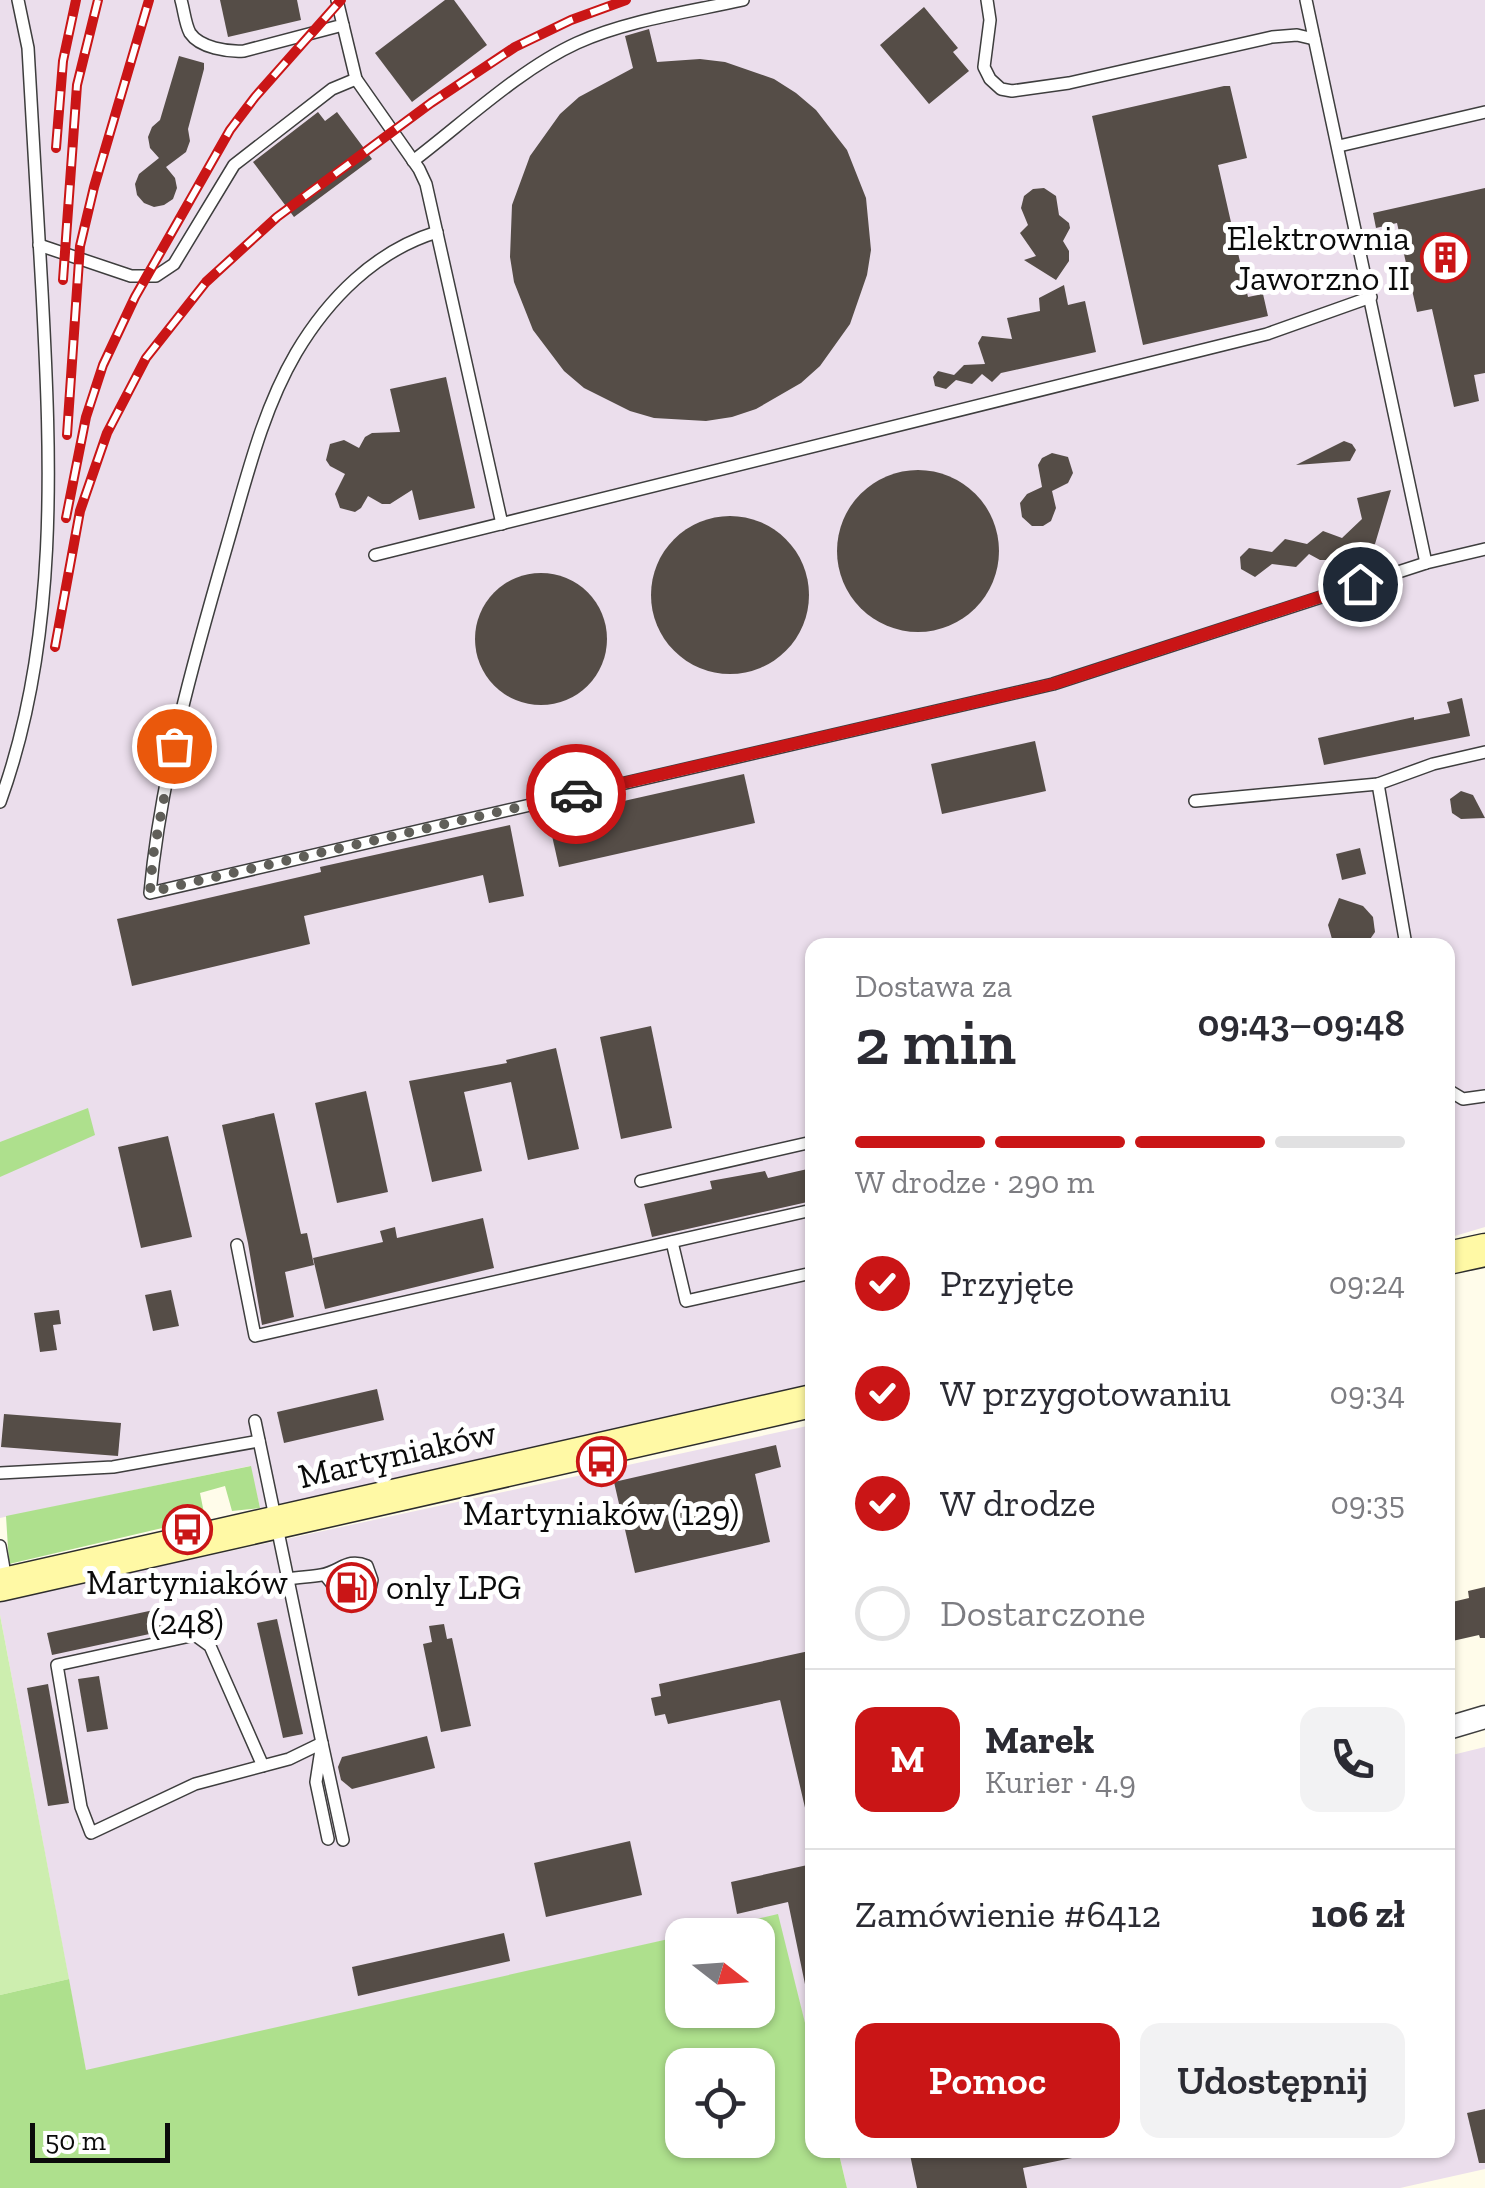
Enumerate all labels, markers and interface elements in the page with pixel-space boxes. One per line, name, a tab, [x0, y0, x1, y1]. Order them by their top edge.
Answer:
place label: Elektrownia Jaworzno II	[1227, 217, 1410, 299]
building icon: Elektrownia Jaworzno II	[1419, 232, 1471, 284]
pin	[1318, 542, 1403, 627]
icon: home	[1333, 557, 1388, 612]
pin	[132, 704, 217, 789]
icon: bag	[147, 719, 202, 774]
courier	[526, 744, 626, 844]
icon: car	[549, 767, 604, 822]
text: Dostawa za	[855, 967, 1012, 1005]
text: 09:43–09:48	[1198, 1000, 1405, 1046]
text: 2 min	[855, 1003, 1016, 1081]
text: W drodze · 290 m	[855, 1163, 1094, 1201]
icon: check	[855, 1256, 910, 1311]
text: Przyjęte	[940, 1260, 1074, 1306]
text: 09:24	[1329, 1264, 1405, 1302]
icon: check	[855, 1366, 910, 1421]
text: W przygotowaniu	[940, 1370, 1231, 1416]
text: 09:34	[1330, 1374, 1405, 1412]
street label: Martyniaków	[294, 1411, 500, 1497]
bus stop icon: Martyniaków (129)	[575, 1435, 627, 1487]
icon: check	[855, 1476, 910, 1531]
text: W drodze	[940, 1480, 1096, 1526]
text: 09:35	[1330, 1484, 1405, 1522]
place label: Martyniaków (129)	[463, 1492, 739, 1534]
bus stop icon: Martyniaków (248)	[161, 1504, 213, 1556]
place label: Martyniaków (248)	[86, 1561, 288, 1643]
fuel station icon: only LPG	[325, 1561, 377, 1613]
place label: only LPG	[386, 1566, 521, 1608]
text: Dostarczone	[940, 1590, 1146, 1636]
button: phone	[1300, 1707, 1405, 1812]
text: Marek	[985, 1717, 1094, 1763]
text: M	[890, 1736, 925, 1782]
text: Kurier · 4.9	[985, 1763, 1136, 1801]
text: Zamówienie #6412	[855, 1891, 1161, 1937]
text: 106 zł	[1311, 1891, 1405, 1937]
north arrow	[665, 1918, 775, 2028]
map controls	[665, 1918, 775, 2158]
button: Pomoc	[855, 2023, 1120, 2138]
button: Udostępnij	[1140, 2023, 1405, 2138]
button: locate	[665, 2048, 775, 2158]
scale bar	[30, 2118, 170, 2162]
text: 50 m	[45, 2124, 106, 2157]

